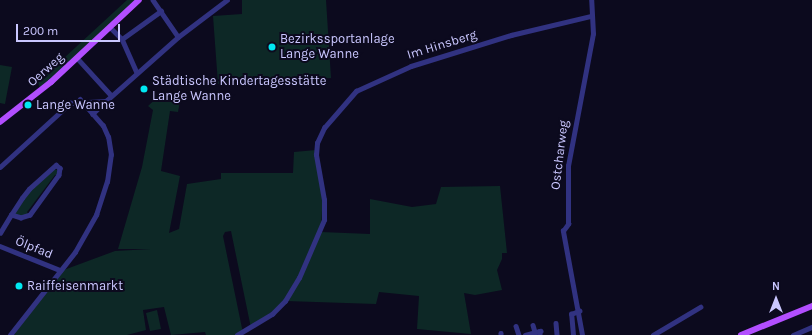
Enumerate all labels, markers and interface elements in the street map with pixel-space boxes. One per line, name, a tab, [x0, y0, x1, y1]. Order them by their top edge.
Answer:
scale bar	[18, 16, 122, 42]
text: 200 m	[23, 24, 58, 38]
street label: Im Hinsberg	[405, 27, 479, 63]
place label: Bezirkssportanlage Lange Wanne	[280, 32, 395, 63]
marker: Bezirkssportanlage Lange Wanne	[267, 42, 277, 52]
street label: Oerweg	[25, 50, 67, 90]
place label: Städtische Kindertagesstätte Lange Wanne	[152, 74, 326, 105]
marker: Städtische Kindertagesstätte Lange Wanne	[139, 84, 149, 94]
place label: Lange Wanne	[36, 97, 115, 113]
marker: Lange Wanne	[23, 100, 33, 110]
street label: Ostcharweg	[548, 119, 572, 191]
street label: Ölpfad	[13, 233, 55, 263]
place label: Raiffeisenmarkt	[27, 278, 123, 294]
north arrow	[756, 279, 796, 319]
text: N	[772, 280, 780, 293]
marker: Raiffeisenmarkt	[14, 281, 24, 291]

